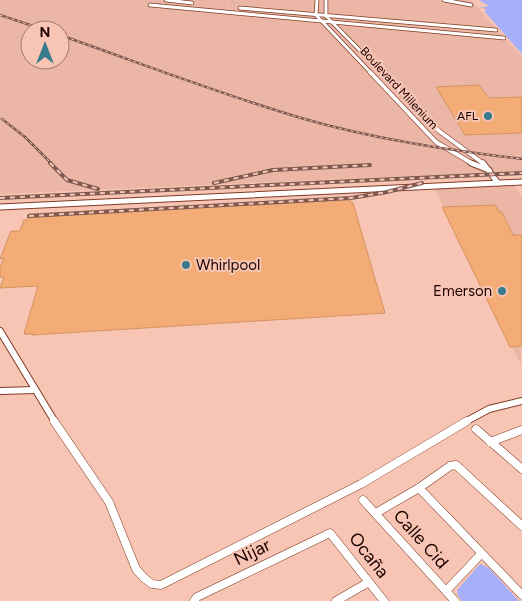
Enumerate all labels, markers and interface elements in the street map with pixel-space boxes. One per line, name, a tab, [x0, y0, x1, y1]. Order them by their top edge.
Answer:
north arrow	[20, 20, 70, 70]
text: N	[40, 24, 50, 41]
street label: Boulevard Millenium	[357, 44, 441, 132]
place label: AFL	[457, 109, 479, 123]
marker: AFL	[482, 110, 494, 122]
place label: Whirlpool	[196, 256, 260, 274]
marker: Whirlpool	[180, 259, 192, 271]
place label: Emerson	[433, 282, 492, 300]
marker: Emerson	[496, 285, 508, 297]
street label: Calle Cid	[389, 505, 453, 573]
street label: Ocaña	[344, 528, 394, 582]
street label: Nijar	[230, 534, 274, 570]

